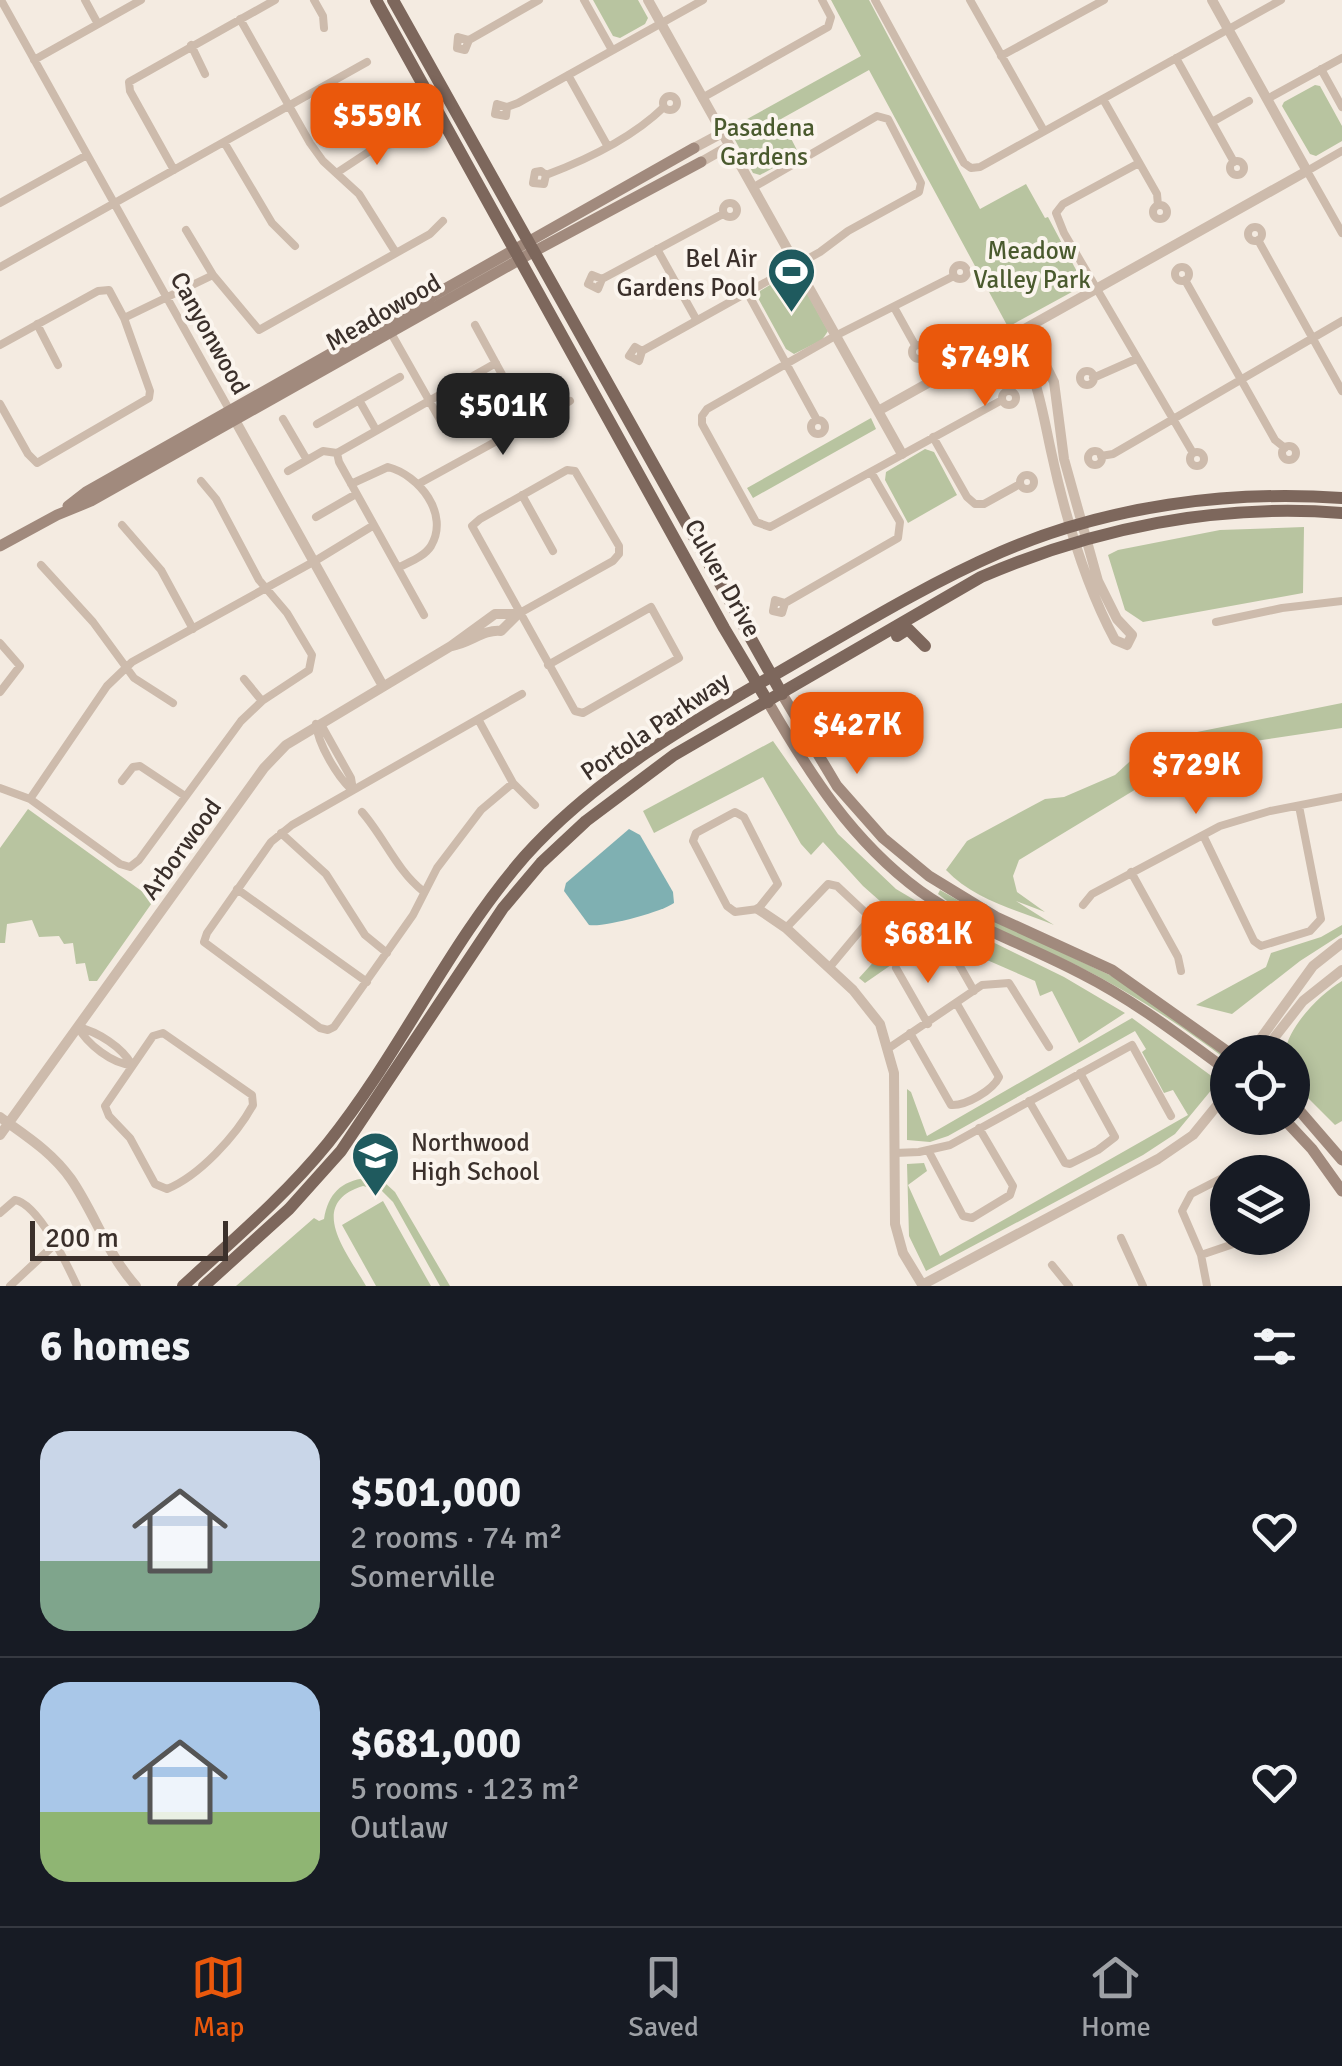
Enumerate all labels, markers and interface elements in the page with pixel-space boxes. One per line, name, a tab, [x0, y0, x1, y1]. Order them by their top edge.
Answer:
pin: $559K	[307, 83, 447, 168]
text: $559K	[333, 96, 421, 135]
park label: Pasadena Gardens	[713, 112, 815, 172]
park label: Meadow Valley Park	[973, 235, 1091, 295]
place label: Bel Air Gardens Pool	[617, 243, 758, 303]
sports icon: Bel Air Gardens Pool	[766, 246, 818, 314]
street label: Canyonwood	[164, 266, 256, 400]
street label: Meadowood	[320, 267, 446, 357]
pin: $749K	[915, 324, 1055, 409]
text: $749K	[941, 337, 1029, 376]
pin: $501K	[433, 373, 573, 458]
text: $501K	[459, 386, 547, 425]
street label: Culver Drive	[678, 514, 768, 642]
street label: Portola Parkway	[575, 665, 736, 787]
pin: $427K	[787, 692, 927, 777]
text: $427K	[813, 705, 901, 744]
pin: $729K	[1126, 732, 1266, 817]
text: $729K	[1152, 745, 1240, 784]
street label: Arborwood	[134, 792, 228, 906]
pin: $681K	[858, 901, 998, 986]
text: $681K	[884, 914, 972, 953]
map controls	[1210, 1035, 1310, 1255]
button: locate	[1210, 1035, 1310, 1135]
place label: Northwood High School	[411, 1127, 540, 1187]
school or university icon: Northwood High School	[350, 1130, 402, 1198]
button: layers	[1210, 1155, 1310, 1255]
scale bar	[30, 1216, 228, 1260]
text: 200 m	[45, 1221, 119, 1255]
icon: filters	[1247, 1319, 1302, 1374]
text: 6 homes	[40, 1321, 190, 1372]
text: $501,000	[350, 1467, 521, 1518]
icon: home	[120, 1471, 240, 1591]
icon: heart	[1247, 1504, 1302, 1559]
text: 2 rooms · 74 m²	[350, 1518, 563, 1557]
text: Somerville	[350, 1557, 496, 1596]
text: $681,000	[350, 1718, 521, 1769]
icon: home	[120, 1722, 240, 1842]
icon: heart	[1247, 1755, 1302, 1810]
text: 5 rooms · 123 m²	[350, 1769, 580, 1808]
text: Outlaw	[350, 1808, 448, 1847]
tab: Map	[191, 1950, 246, 2044]
tab: Saved	[628, 1950, 699, 2044]
tab: Home	[1081, 1950, 1151, 2044]

